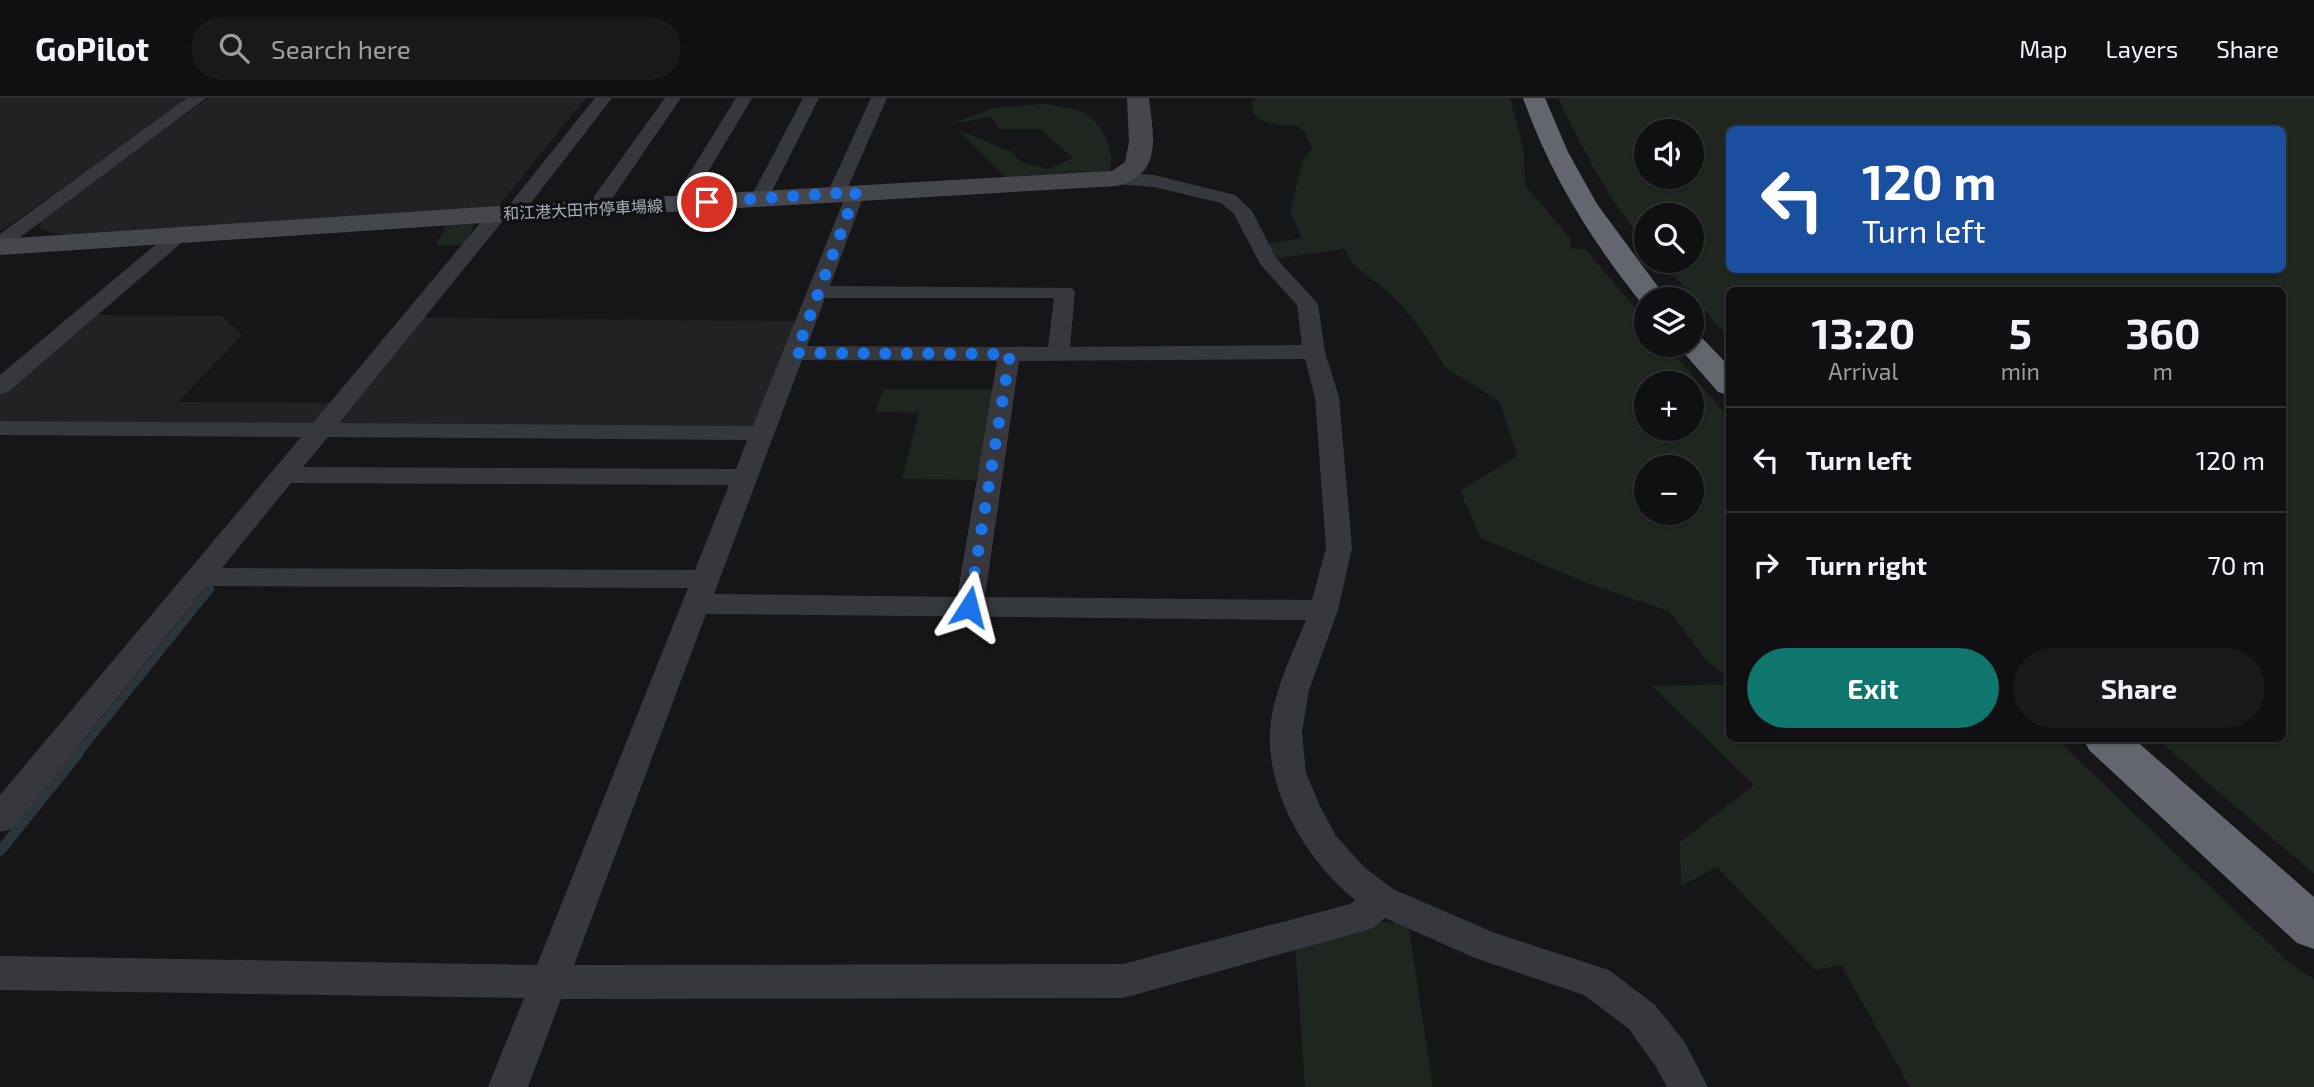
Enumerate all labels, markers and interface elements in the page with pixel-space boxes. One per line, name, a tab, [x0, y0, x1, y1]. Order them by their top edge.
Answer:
search box	[191, 17, 681, 80]
text: GoPilot	[35, 28, 149, 68]
icon: search	[215, 29, 253, 67]
text: Search here	[271, 33, 411, 64]
text: Map	[2019, 34, 2067, 63]
text: Layers	[2105, 34, 2178, 63]
text: Share	[2216, 34, 2279, 63]
map controls	[1634, 119, 1704, 525]
button: sound	[1634, 119, 1704, 189]
text: 120 m	[1862, 151, 1996, 210]
icon: left	[1747, 154, 1838, 245]
pin	[677, 172, 737, 232]
icon: arrive	[688, 183, 726, 221]
street label: 和江港大田市停車場線	[503, 195, 663, 223]
button: search	[1634, 203, 1704, 273]
text: Turn left	[1862, 211, 1986, 249]
button: layers	[1634, 287, 1704, 357]
text: 13:20	[1812, 307, 1915, 357]
text: 5	[2009, 307, 2032, 357]
text: 360	[2125, 307, 2200, 357]
text: Arrival	[1828, 357, 1898, 385]
text: min	[2001, 357, 2040, 385]
text: m	[2153, 357, 2173, 385]
button: +	[1634, 371, 1704, 441]
icon: left	[1747, 441, 1785, 479]
text: Turn left	[1806, 444, 1912, 475]
text: 120 m	[2196, 444, 2265, 475]
button: −	[1634, 455, 1704, 525]
icon: right	[1747, 546, 1785, 584]
text: Turn right	[1806, 549, 1927, 580]
text: 70 m	[2207, 549, 2265, 580]
position arrow	[932, 570, 1006, 644]
button: Exit	[1747, 648, 1999, 728]
button: Share	[2013, 648, 2265, 728]

